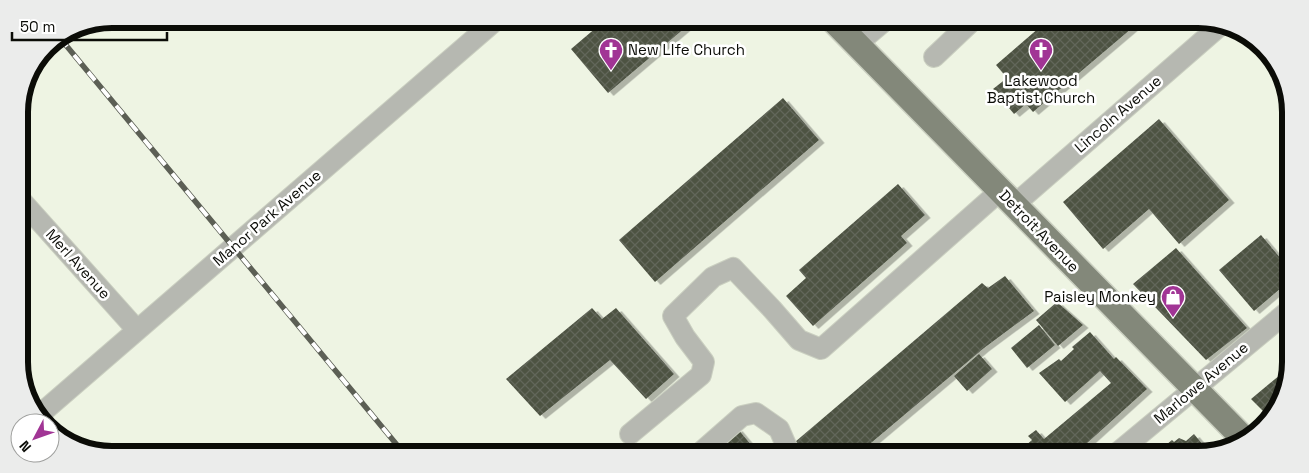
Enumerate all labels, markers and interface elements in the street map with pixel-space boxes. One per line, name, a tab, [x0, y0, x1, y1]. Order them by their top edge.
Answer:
scale bar	[12, 10, 168, 42]
text: 50 m	[20, 17, 55, 36]
church icon: New LIfe Church	[598, 37, 624, 71]
church icon: Lakewood Baptist Church	[1028, 37, 1054, 71]
place label: New LIfe Church	[628, 40, 745, 59]
place label: Lakewood Baptist Church	[987, 71, 1095, 107]
street label: Lincoln Avenue	[1070, 71, 1165, 156]
street label: Manor Park Avenue	[209, 165, 325, 270]
street label: Detroit Avenue	[995, 185, 1084, 276]
street label: Merl Avenue	[42, 225, 115, 303]
shop icon: Paisley Monkey	[1160, 284, 1186, 318]
place label: Paisley Monkey	[1044, 287, 1156, 306]
street label: Marlowe Avenue	[1150, 338, 1252, 428]
north arrow	[10, 413, 60, 463]
text: N	[15, 437, 35, 456]

